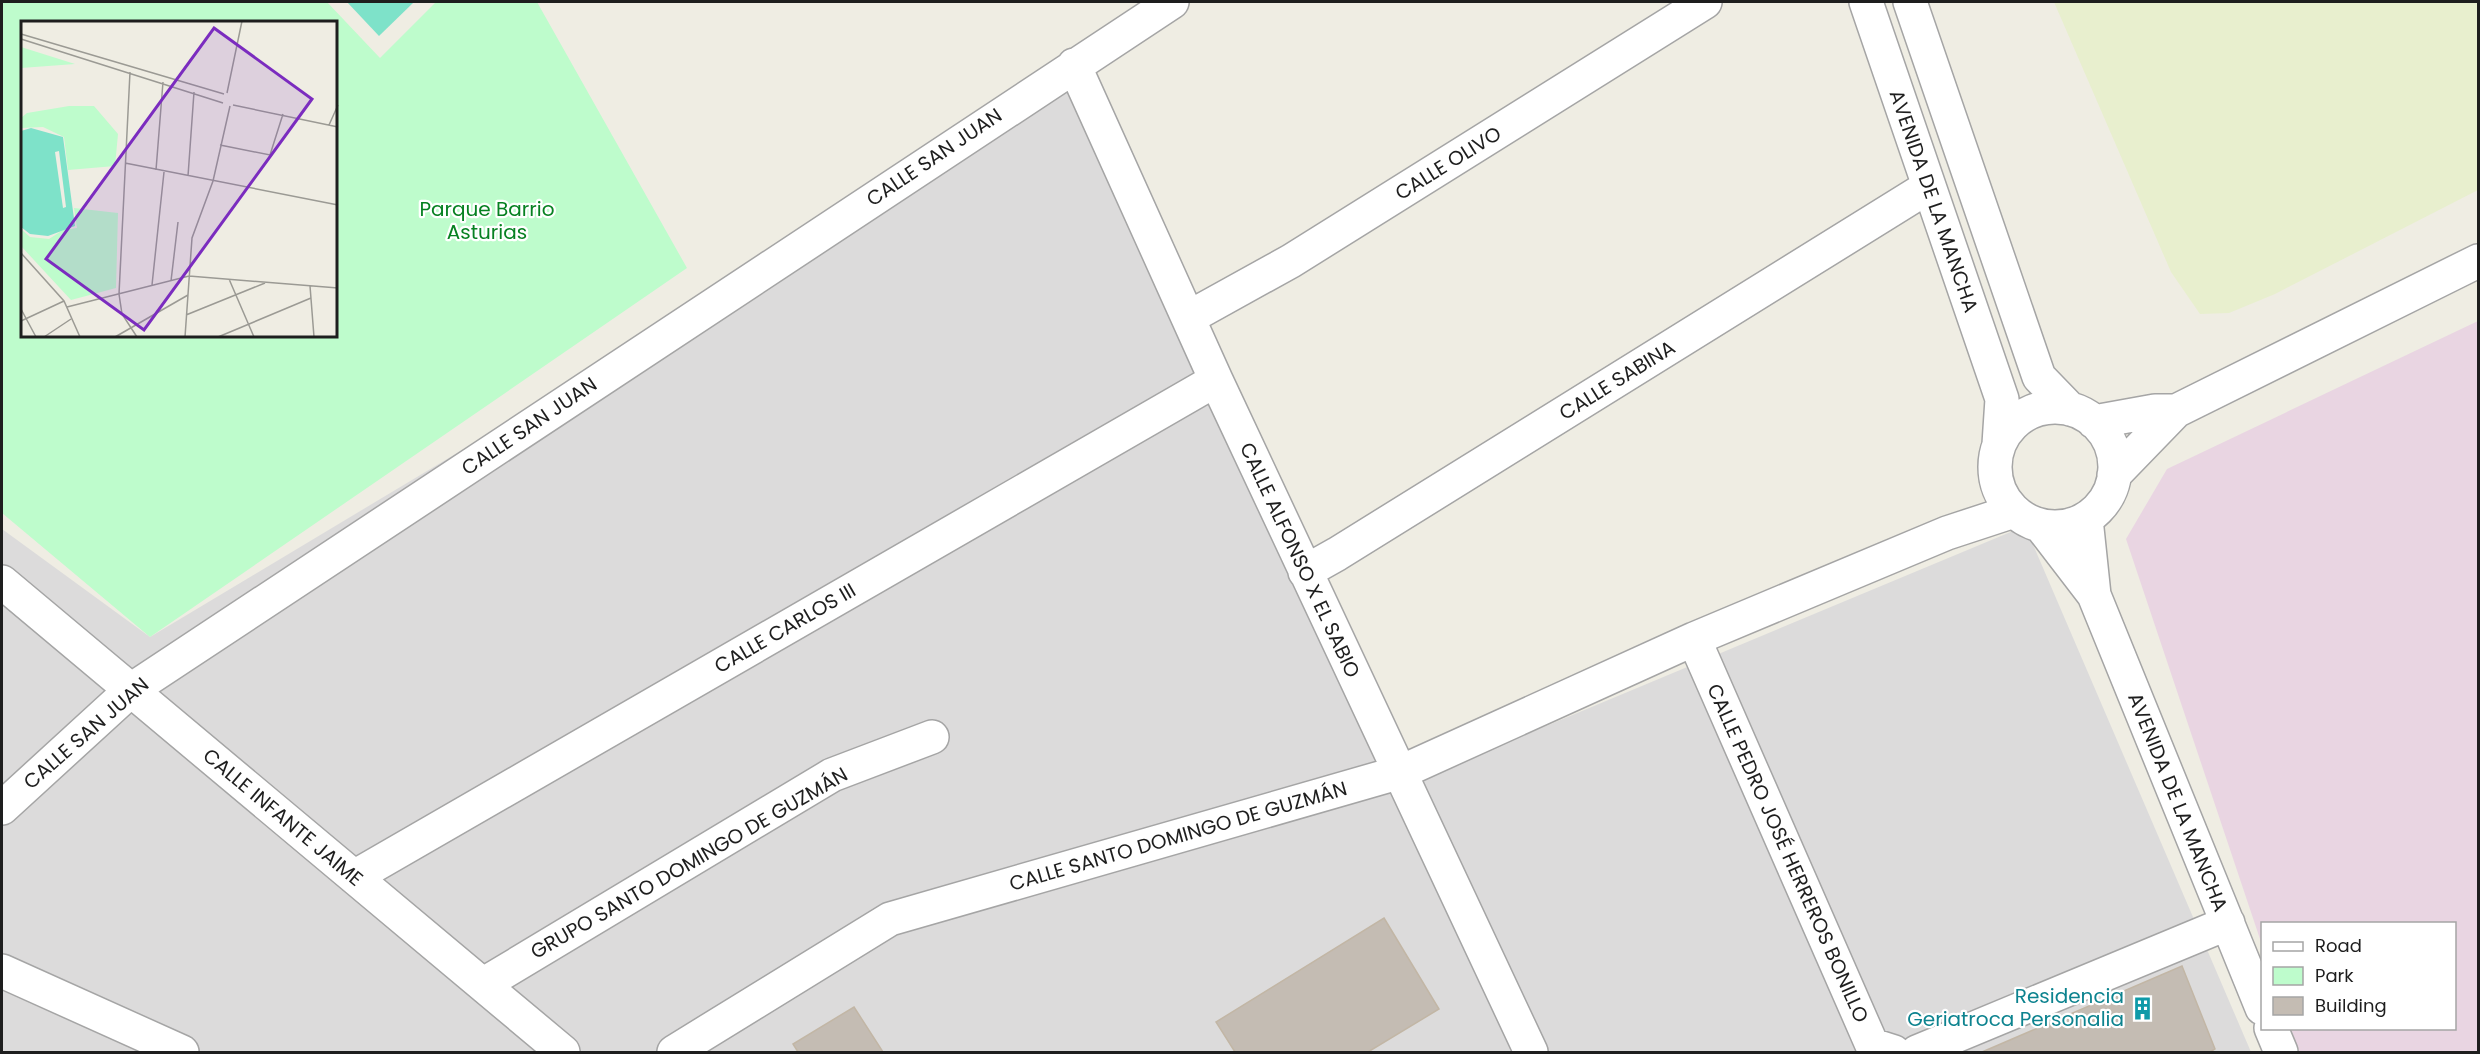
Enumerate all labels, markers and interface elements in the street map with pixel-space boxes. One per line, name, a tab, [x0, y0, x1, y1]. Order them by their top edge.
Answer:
inset map	[21, 21, 338, 338]
street label: AVENIDA DE LA MANCHA	[1883, 86, 1985, 316]
street label: CALLE SAN JUAN	[861, 101, 1007, 213]
street label: CALLE OLIVO	[1390, 119, 1506, 207]
park label: Parque Barrio Asturias	[419, 195, 555, 246]
street label: CALLE SABINA	[1554, 333, 1680, 427]
street label: CALLE SAN JUAN	[456, 370, 602, 482]
street label: CALLE ALFONSO X EL SABIO	[1233, 438, 1367, 682]
street label: CALLE CARLOS III	[709, 576, 861, 680]
street label: CALLE SAN JUAN	[17, 671, 155, 795]
street label: CALLE PEDRO JOSÉ HERREROS BONILLO	[1700, 679, 1876, 1027]
street label: AVENIDA DE LA MANCHA	[2121, 688, 2235, 916]
street label: CALLE INFANTE JAIME	[197, 742, 369, 892]
street label: GRUPO SANTO DOMINGO DE GUZMÁN	[525, 760, 853, 966]
street label: CALLE SANTO DOMINGO DE GUZMÁN	[1006, 774, 1350, 898]
legend	[2261, 922, 2456, 1030]
text: Road	[2315, 933, 2362, 958]
text: Park	[2315, 963, 2354, 988]
place label: Residencia Geriatroca Personalia	[1907, 982, 2124, 1033]
text: Building	[2315, 993, 2387, 1018]
building icon: Residencia Geriatroca Personalia	[2129, 995, 2155, 1021]

